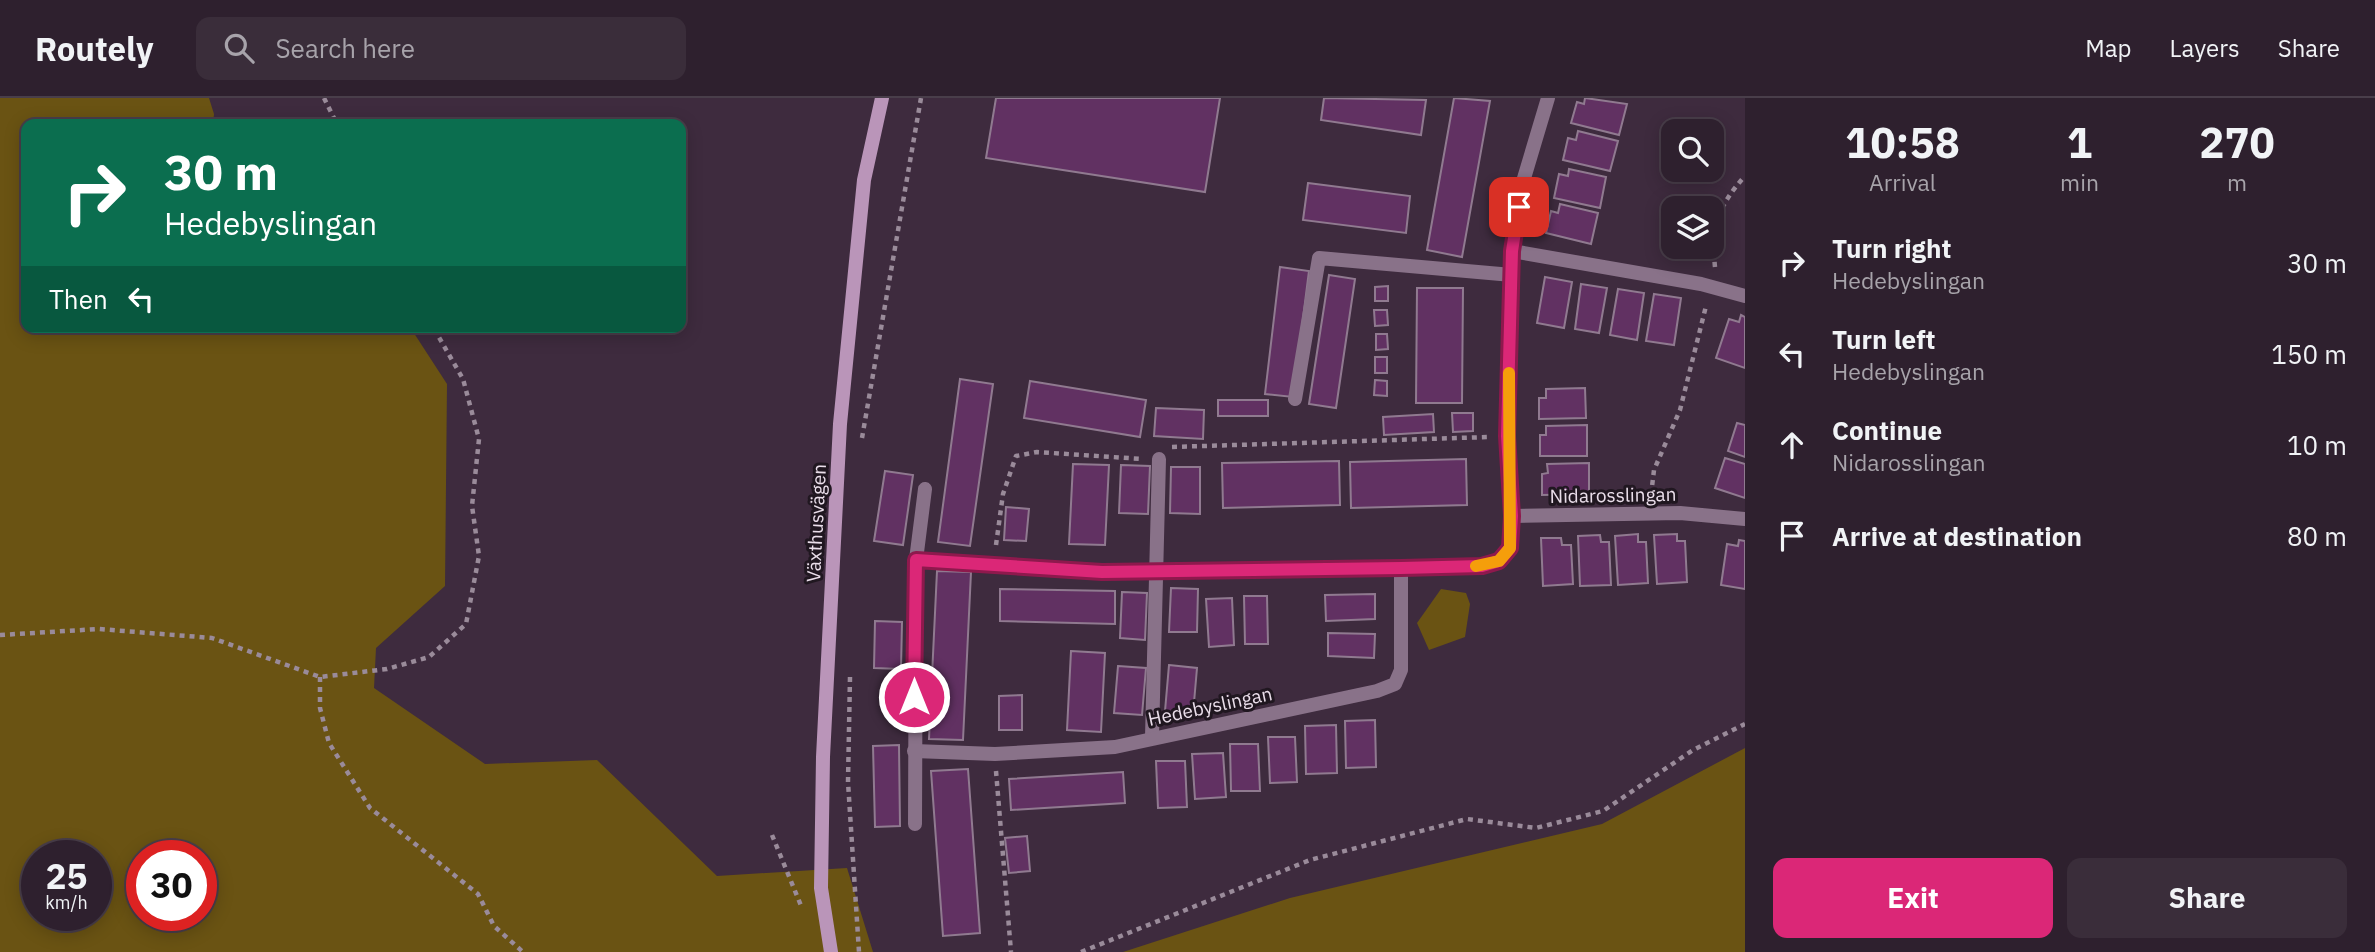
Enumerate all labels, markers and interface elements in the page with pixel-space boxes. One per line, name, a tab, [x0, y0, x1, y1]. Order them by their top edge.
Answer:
search box	[196, 17, 686, 80]
text: Routely	[35, 27, 154, 70]
icon: search	[220, 29, 258, 67]
text: Search here	[276, 31, 415, 65]
text: Map	[2085, 32, 2132, 64]
text: Layers	[2170, 32, 2240, 64]
text: Share	[2278, 32, 2340, 64]
text: 10:58	[1845, 115, 1960, 170]
text: 1	[2067, 115, 2092, 170]
text: 270	[2199, 115, 2275, 170]
map controls	[1661, 119, 1724, 259]
button: search	[1661, 119, 1724, 182]
text: 30 m	[164, 140, 278, 203]
icon: right	[49, 147, 140, 238]
text: Arrival	[1869, 167, 1936, 197]
text: min	[2060, 167, 2099, 197]
text: m	[2227, 167, 2247, 197]
pin	[1489, 177, 1549, 237]
icon: arrive	[1500, 188, 1538, 226]
button: layers	[1661, 196, 1724, 259]
text: Hedebyslingan	[164, 202, 377, 244]
text: Turn right	[1832, 231, 1951, 265]
icon: right	[1773, 244, 1811, 282]
text: 30 m	[2287, 246, 2347, 280]
text: Hedebyslingan	[1832, 265, 1985, 295]
icon: left	[122, 280, 160, 318]
text: Then	[49, 282, 108, 316]
text: Turn left	[1832, 322, 1935, 356]
icon: left	[1773, 335, 1811, 373]
text: 150 m	[2271, 337, 2347, 371]
text: Hedebyslingan	[1832, 356, 1985, 386]
text: Continue	[1832, 413, 1942, 447]
icon: ahead	[1773, 426, 1811, 464]
text: 10 m	[2287, 428, 2347, 462]
text: Nidarosslingan	[1832, 447, 1986, 477]
street label: Växthusvägen	[801, 463, 831, 583]
street label: Nidarosslingan	[1549, 482, 1677, 508]
icon: arrive	[1773, 517, 1811, 555]
text: Arrive at destination	[1832, 519, 2082, 553]
text: 80 m	[2287, 519, 2347, 553]
position arrow	[877, 660, 951, 734]
street label: Hedebyslingan	[1146, 681, 1274, 731]
speed limit sign: 30	[126, 840, 217, 931]
text: 25	[45, 853, 88, 899]
button: Exit	[1773, 858, 2053, 938]
button: Share	[2067, 858, 2347, 938]
text: km/h	[45, 891, 88, 914]

